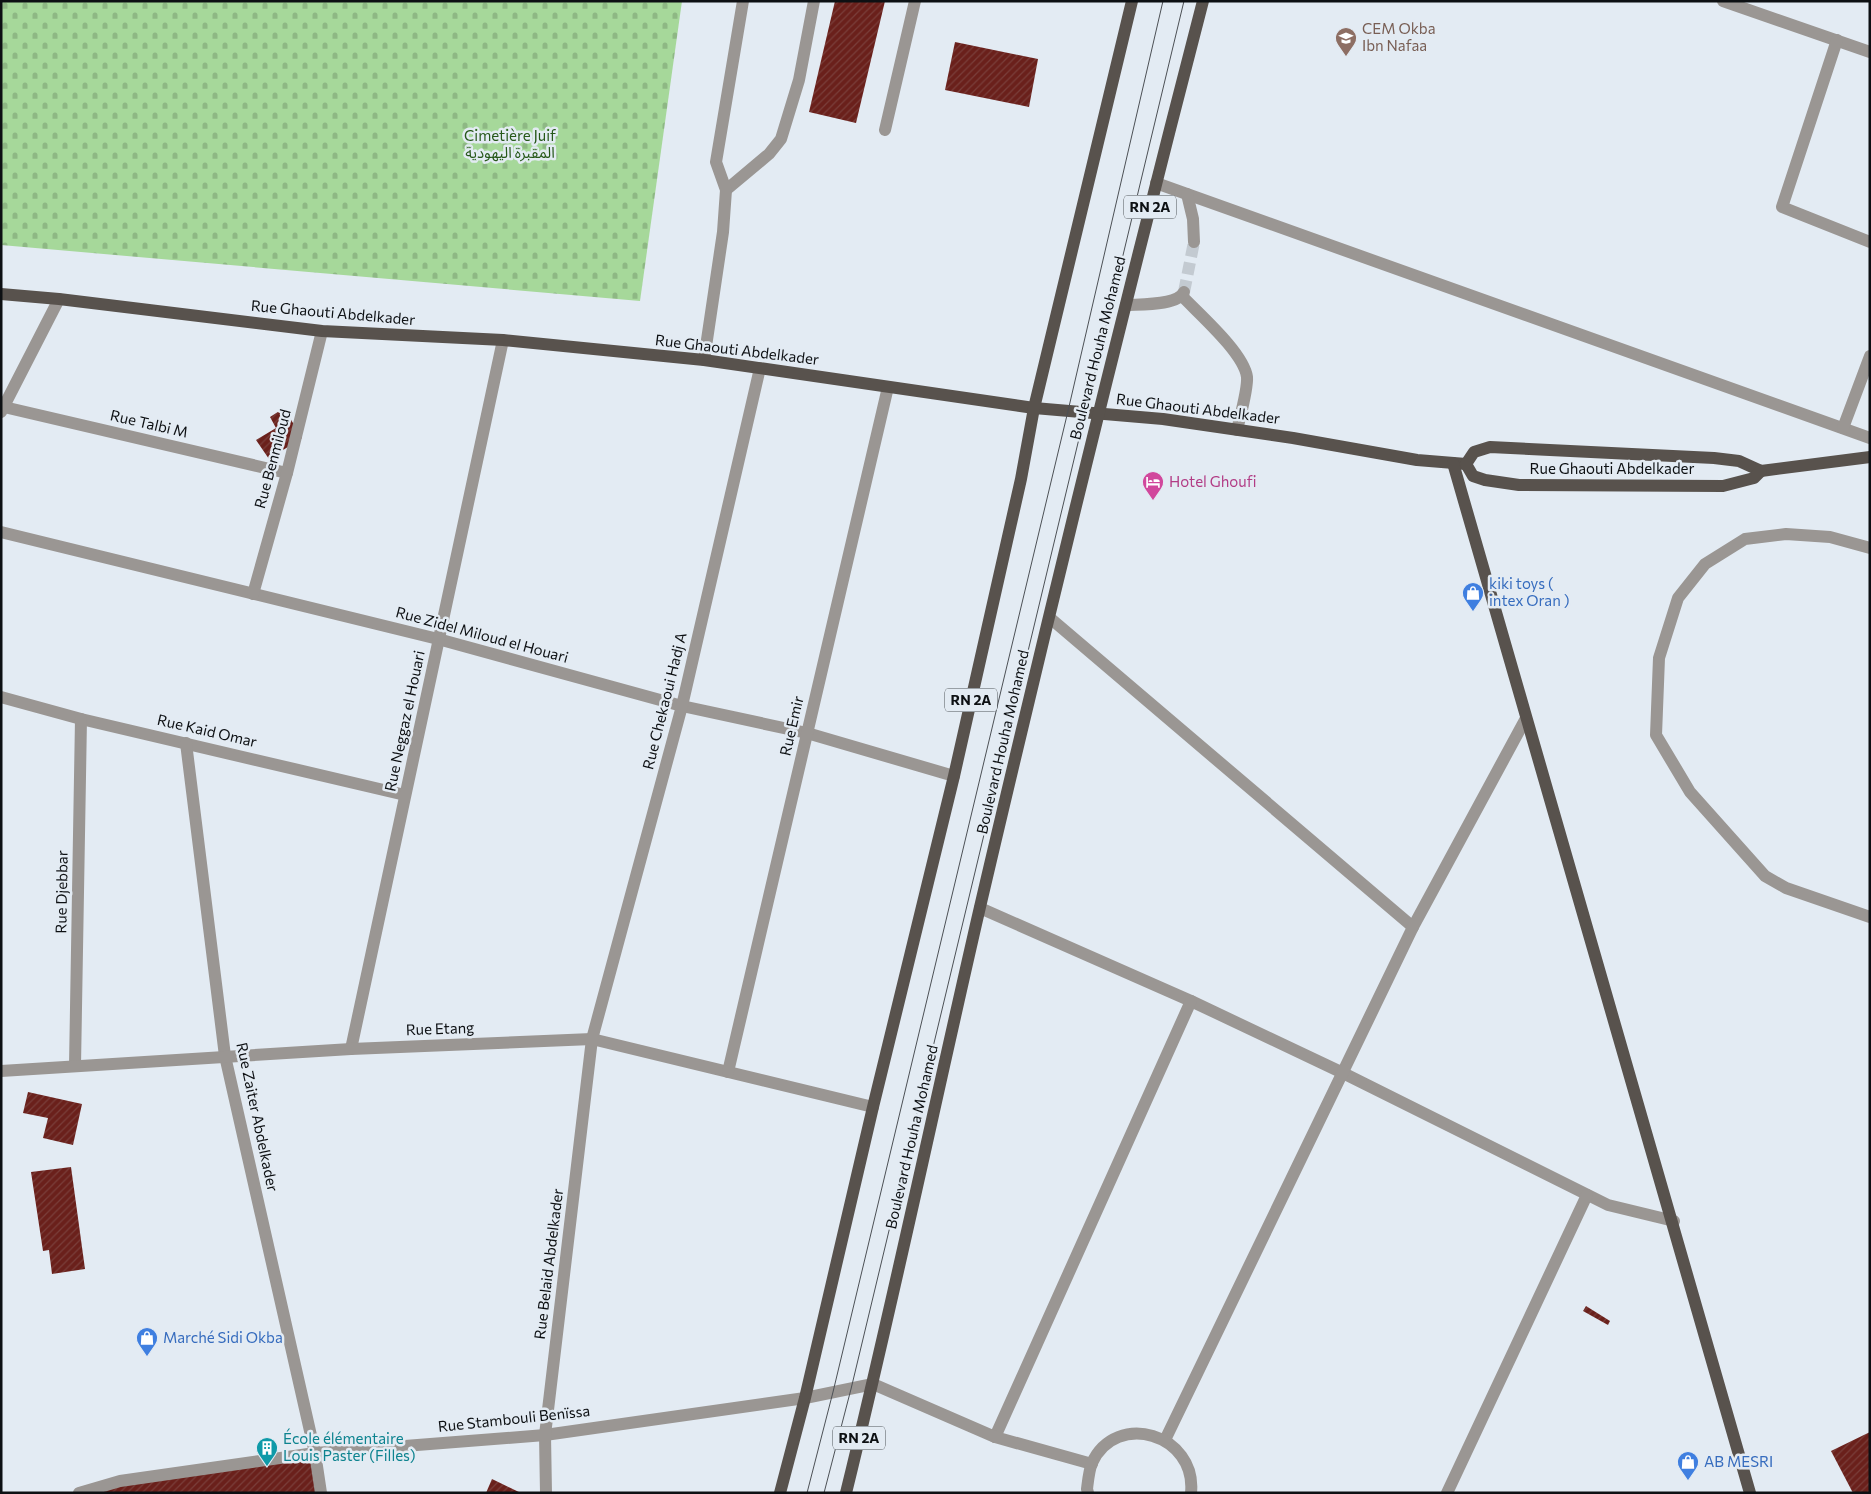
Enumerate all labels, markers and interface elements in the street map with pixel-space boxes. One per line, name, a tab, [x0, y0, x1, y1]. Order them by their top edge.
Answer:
place label: CEM Okba Ibn Nafaa	[1362, 19, 1436, 54]
school or university icon: CEM Okba Ibn Nafaa	[1334, 26, 1358, 57]
park label: Cimetière Juif المقبرة اليهودية	[464, 126, 556, 162]
road number: RN 2A	[1124, 196, 1176, 218]
street label: Boulevard Houha Mohamed	[1065, 254, 1129, 441]
street label: Rue Ghaouti Abdelkader	[250, 296, 416, 328]
street label: Rue Ghaouti Abdelkader	[654, 330, 820, 368]
street label: Rue Ghaouti Abdelkader	[1115, 389, 1281, 427]
street label: Rue Talbi M	[109, 405, 190, 441]
street label: Rue Benmiloud	[250, 407, 294, 510]
street label: Rue Ghaouti Abdelkader	[1530, 459, 1694, 477]
hotel icon: Hotel Ghoufi	[1141, 470, 1165, 501]
place label: Hotel Ghoufi	[1169, 472, 1256, 490]
place label: kiki toys ( intex Oran )	[1489, 574, 1569, 609]
shop icon: kiki toys ( intex Oran )	[1461, 581, 1485, 612]
street label: Rue Zidel Miloud el Houari	[394, 602, 571, 666]
street label: Rue Chekaoui Hadj A	[638, 630, 690, 771]
street label: Boulevard Houha Mohamed	[972, 648, 1032, 836]
street label: Rue Neggaz el Houari	[380, 649, 428, 793]
road number: RN 2A	[945, 688, 997, 712]
street label: Rue Emir	[775, 694, 807, 758]
street label: Rue Kaid Omar	[156, 710, 259, 750]
street label: Rue Djebbar	[51, 850, 71, 934]
street label: Rue Etang	[405, 1018, 475, 1038]
street label: Rue Zaiter Abdelkader	[233, 1041, 283, 1193]
street label: Boulevard Houha Mohamed	[881, 1043, 941, 1231]
street label: Rue Belaid Abdelkader	[530, 1187, 566, 1340]
shop icon: Marché Sidi Okba	[135, 1326, 159, 1357]
place label: Marché Sidi Okba	[163, 1328, 283, 1346]
street label: Rue Stambouli Benïssa	[437, 1401, 591, 1435]
road number: RN 2A	[833, 1426, 885, 1450]
place label: École élémentaire Louis Paster (Filles)	[283, 1428, 416, 1464]
building icon: École élémentaire Louis Paster (Filles)	[255, 1436, 279, 1467]
shop icon: AB MESRI	[1676, 1450, 1700, 1481]
place label: AB MESRI	[1704, 1452, 1773, 1470]

